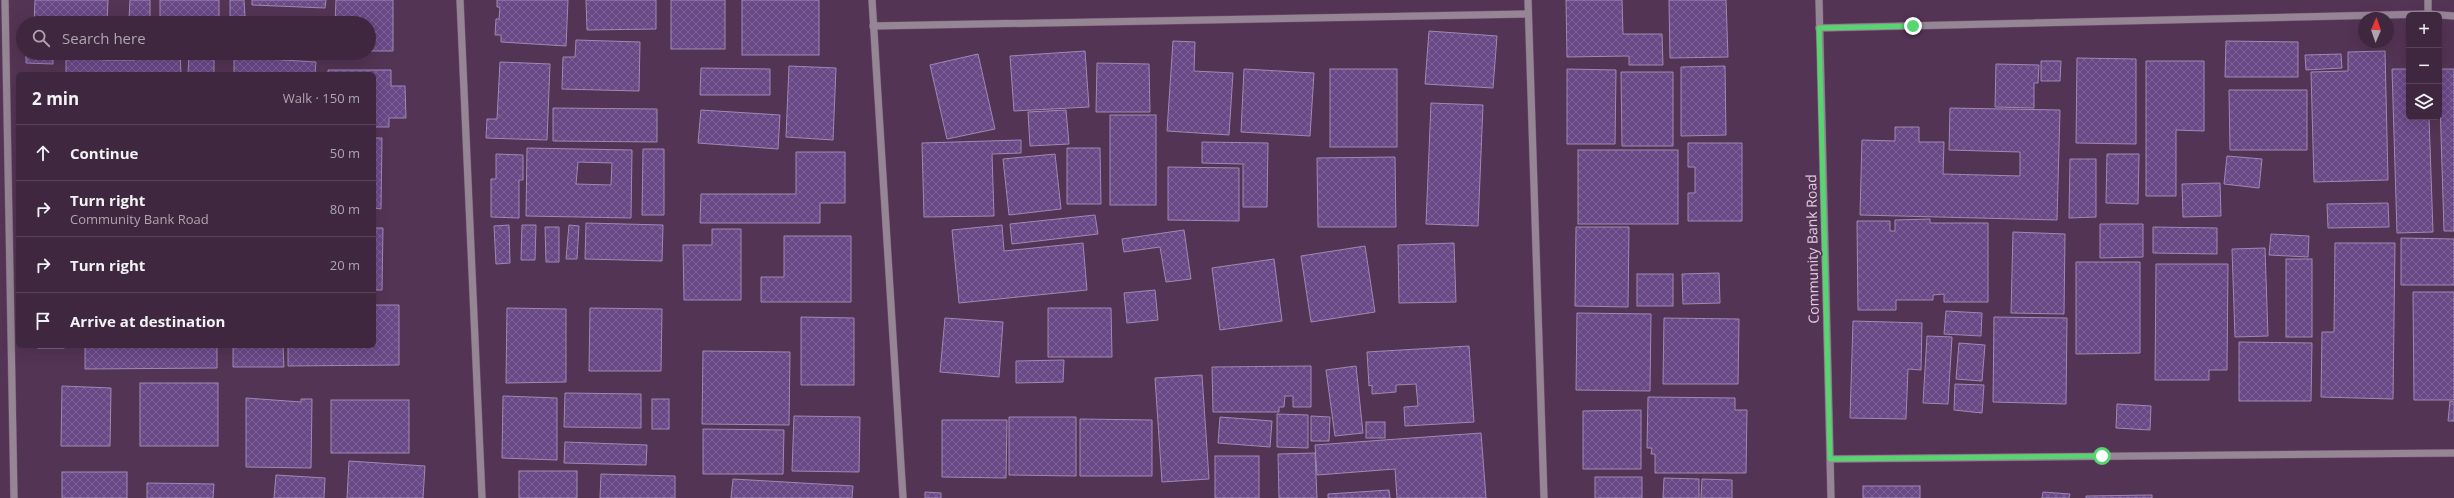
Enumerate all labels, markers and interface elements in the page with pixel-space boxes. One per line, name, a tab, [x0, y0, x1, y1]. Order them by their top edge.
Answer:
north arrow	[2358, 12, 2394, 48]
map controls	[2406, 12, 2442, 120]
button: +	[2406, 12, 2442, 48]
search box	[16, 16, 376, 60]
route end	[1904, 17, 1922, 35]
icon: search	[30, 27, 52, 49]
text: Search here	[62, 28, 146, 48]
button: −	[2406, 48, 2442, 84]
button: layers	[2406, 84, 2442, 120]
text: 2 min	[32, 87, 79, 110]
text: Walk · 150 m	[283, 89, 360, 107]
icon: ahead	[32, 142, 54, 164]
text: Continue	[70, 143, 138, 163]
text: 50 m	[330, 144, 360, 162]
street label: Community Bank Road	[1801, 174, 1823, 324]
text: Turn right	[70, 190, 145, 210]
icon: right	[32, 198, 54, 220]
text: 80 m	[330, 200, 360, 218]
text: Community Bank Road	[70, 210, 209, 228]
icon: right	[32, 254, 54, 276]
text: Turn right	[70, 255, 145, 275]
text: 20 m	[330, 256, 360, 274]
icon: arrive	[32, 310, 54, 332]
text: Arrive at destination	[70, 311, 225, 331]
route start	[2093, 447, 2111, 465]

